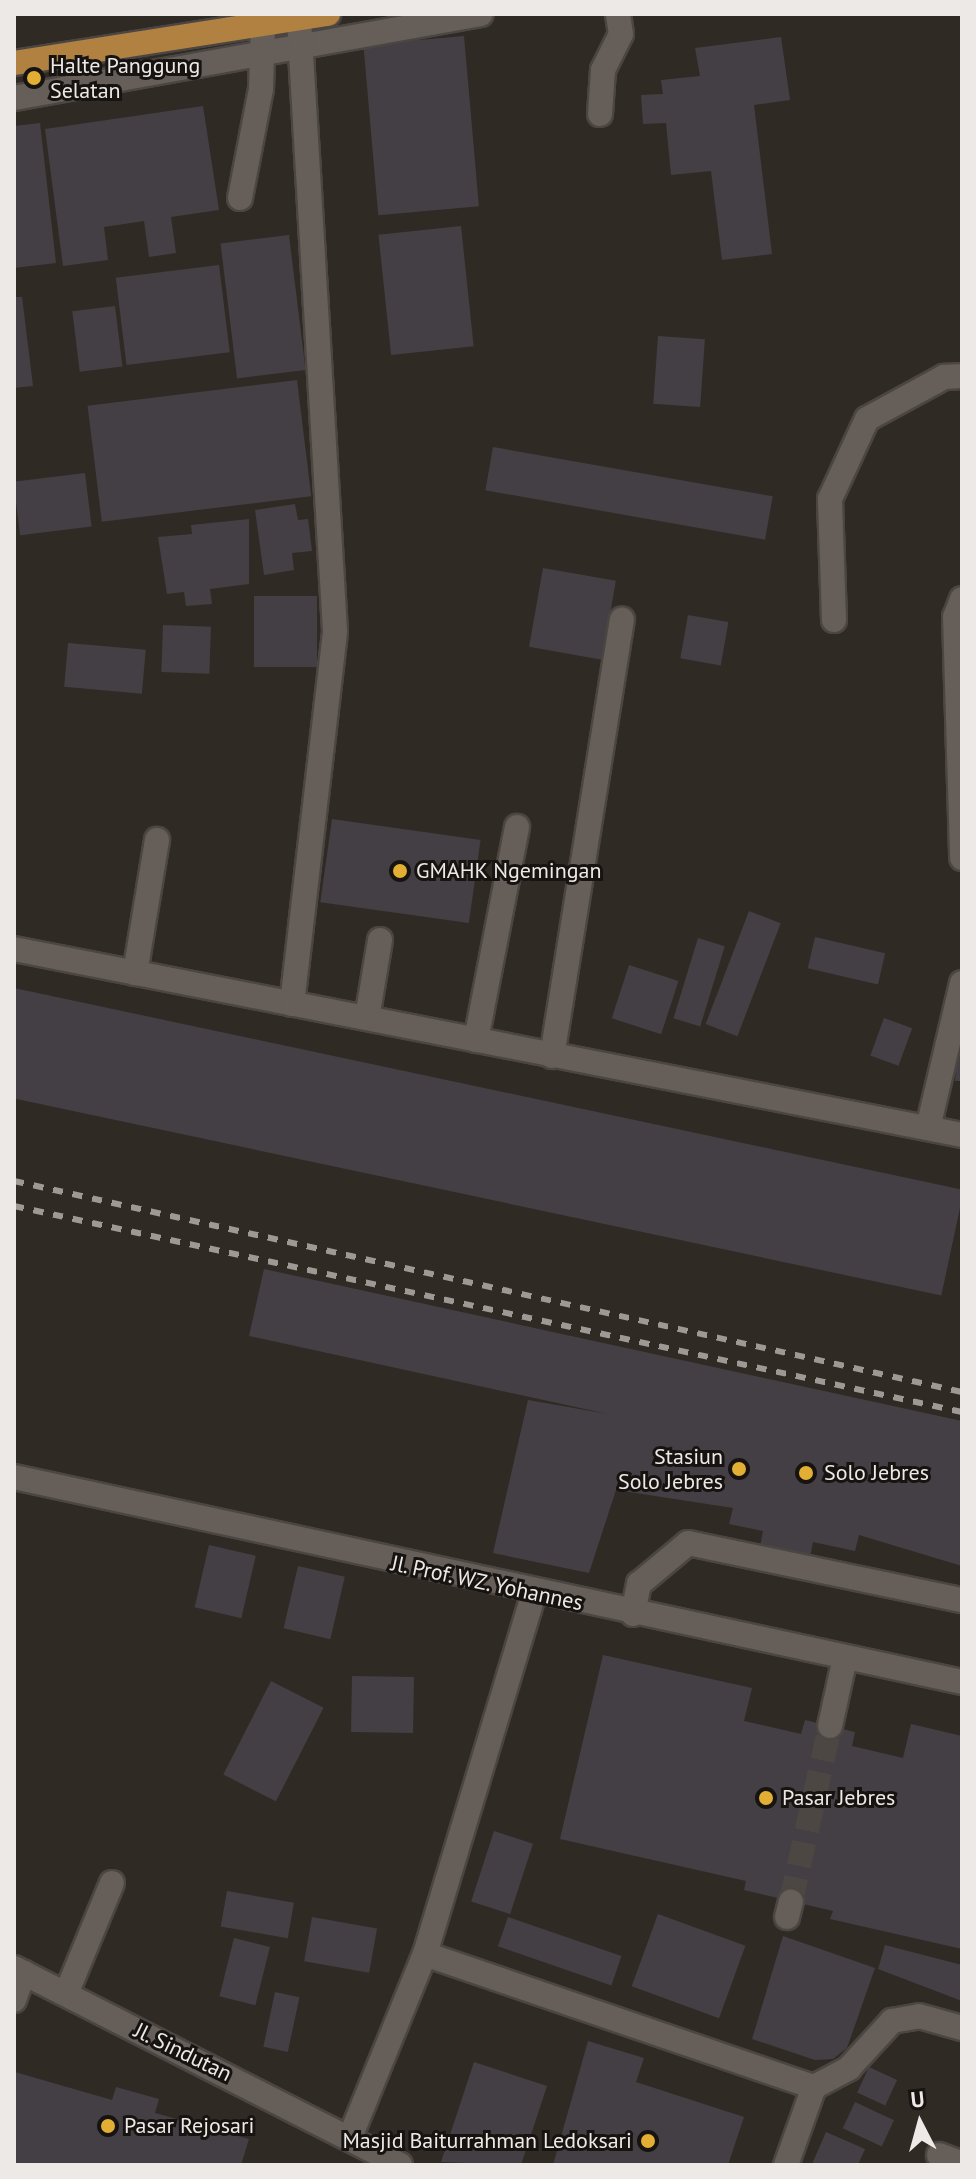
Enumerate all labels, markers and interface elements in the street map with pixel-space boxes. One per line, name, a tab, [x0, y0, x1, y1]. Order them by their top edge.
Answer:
place label: Halte Panggung Selatan	[50, 52, 200, 104]
marker: Halte Panggung Selatan	[25, 69, 43, 87]
place label: GMAHK Ngemingan	[416, 858, 602, 884]
marker: GMAHK Ngemingan	[391, 862, 409, 880]
place label: Stasiun Solo Jebres	[618, 1443, 723, 1494]
marker: Stasiun Solo Jebres	[730, 1460, 748, 1478]
place label: Solo Jebres	[824, 1460, 929, 1486]
marker: Solo Jebres	[795, 1462, 817, 1484]
street label: Jl. Prof. WZ. Yohannes	[386, 1549, 588, 1617]
place label: Pasar Jebres	[782, 1785, 895, 1811]
marker: Pasar Jebres	[757, 1789, 775, 1807]
street label: Jl. Sindutan	[129, 2017, 237, 2087]
north arrow	[880, 2083, 960, 2163]
text: U	[909, 2084, 926, 2114]
place label: Pasar Rejosari	[124, 2113, 254, 2139]
marker: Pasar Rejosari	[99, 2117, 117, 2135]
place label: Masjid Baiturrahman Ledoksari	[342, 2128, 632, 2154]
marker: Masjid Baiturrahman Ledoksari	[639, 2132, 657, 2150]

